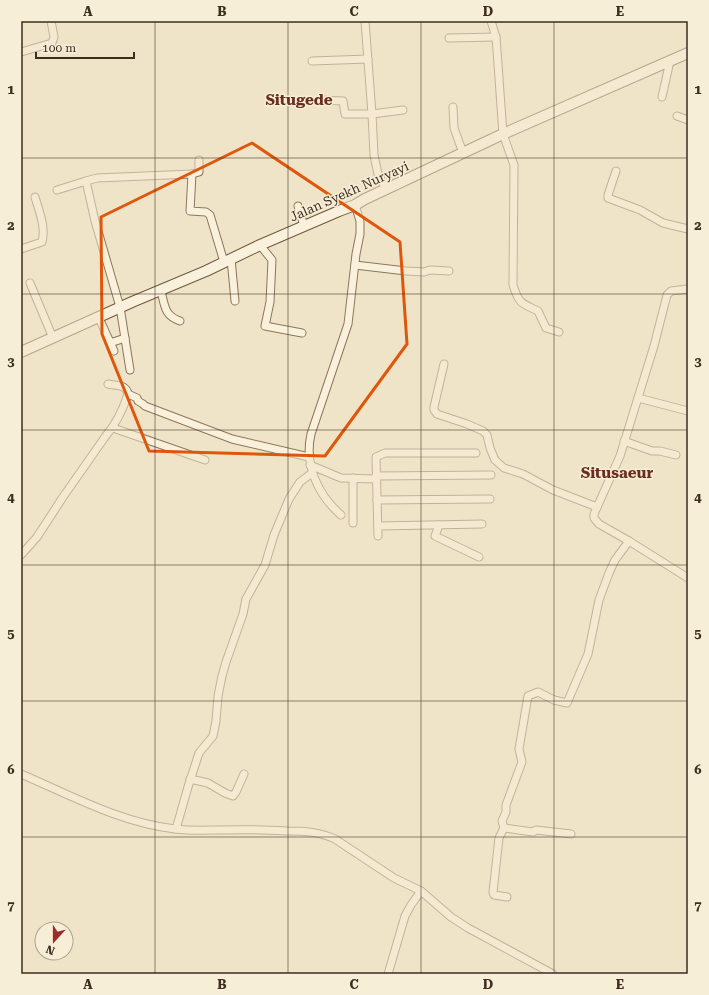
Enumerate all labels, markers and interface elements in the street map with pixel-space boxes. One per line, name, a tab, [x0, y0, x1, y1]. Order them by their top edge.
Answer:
text: A	[83, 4, 93, 19]
text: B	[217, 4, 227, 19]
text: C	[349, 4, 359, 19]
text: D	[483, 4, 493, 19]
text: E	[616, 4, 624, 19]
scale bar	[36, 34, 134, 60]
text: 100 m	[42, 41, 76, 55]
text: 1	[7, 82, 15, 97]
text: 1	[694, 82, 702, 97]
district label: Situgede	[265, 91, 333, 109]
street label: Jalan Syekh Nuryayi	[287, 158, 411, 224]
text: 2	[7, 218, 15, 233]
text: 2	[694, 218, 702, 233]
text: 3	[7, 354, 15, 369]
text: 3	[694, 354, 702, 369]
district label: Situsaeur	[581, 464, 653, 482]
text: 4	[7, 490, 15, 505]
text: 4	[694, 490, 702, 505]
text: 5	[7, 626, 15, 641]
text: 5	[694, 626, 702, 641]
text: 6	[7, 762, 15, 777]
text: 6	[694, 762, 702, 777]
text: 7	[7, 898, 15, 913]
text: 7	[694, 898, 702, 913]
north arrow	[34, 921, 74, 961]
text: N	[44, 942, 57, 957]
text: A	[83, 977, 93, 992]
text: B	[217, 977, 227, 992]
text: C	[349, 977, 359, 992]
text: D	[483, 977, 493, 992]
text: E	[616, 977, 624, 992]

